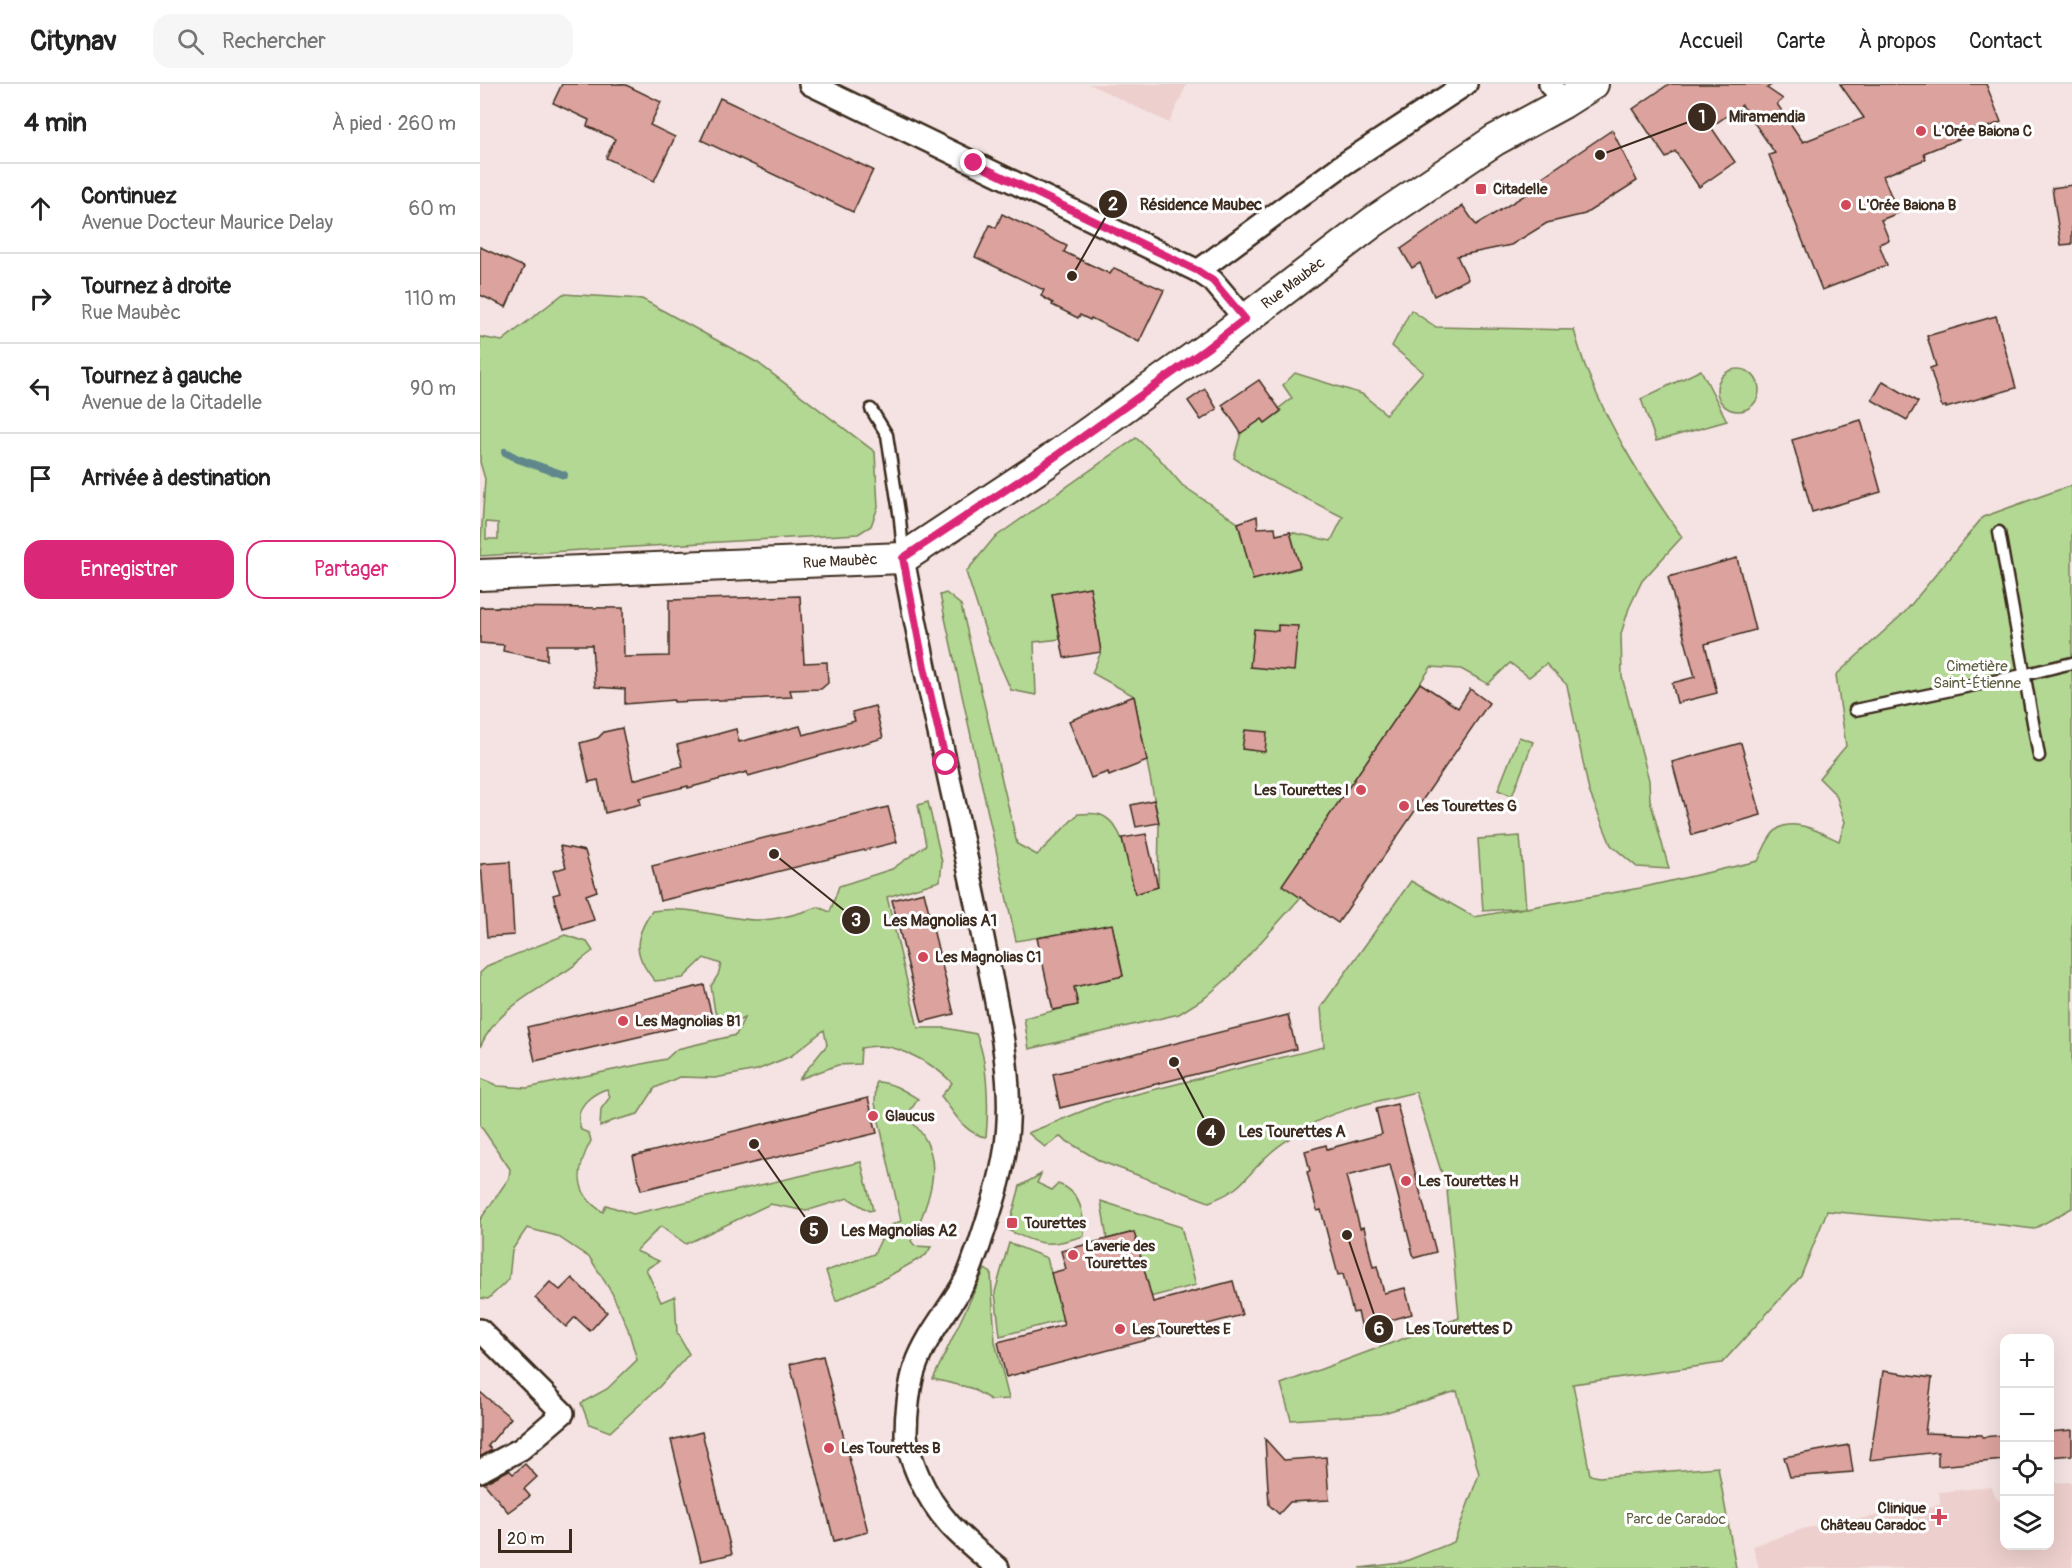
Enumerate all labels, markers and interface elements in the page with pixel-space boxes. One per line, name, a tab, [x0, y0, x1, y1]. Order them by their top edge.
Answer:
search box	[153, 14, 573, 68]
text: Citynav	[30, 24, 117, 59]
icon: search	[174, 25, 207, 58]
text: Rechercher	[222, 27, 326, 55]
text: Accueil	[1679, 28, 1743, 55]
text: Carte	[1776, 28, 1825, 55]
text: À propos	[1858, 28, 1936, 55]
text: Contact	[1969, 28, 2042, 55]
callout: Miramendia	[1687, 100, 1818, 134]
text: 1	[1698, 106, 1706, 129]
text: 4 min	[24, 107, 87, 139]
text: Miramendia	[1729, 107, 1806, 127]
text: À pied · 260 m	[332, 111, 456, 136]
place label: L'Orée Baiona C	[1933, 122, 2032, 141]
marker: L'Orée Baiona C	[1914, 124, 1928, 138]
route end	[960, 149, 986, 175]
place label: Citadelle	[1493, 180, 1548, 199]
text: Continuez	[81, 182, 177, 210]
marker: Citadelle	[1474, 182, 1488, 196]
callout: Résidence Maubec	[1098, 187, 1275, 221]
icon: ahead	[24, 192, 57, 225]
text: 2	[1108, 193, 1118, 216]
text: Résidence Maubec	[1140, 195, 1262, 215]
text: 60 m	[409, 196, 456, 221]
place label: L'Orée Baiona B	[1858, 196, 1957, 215]
marker: L'Orée Baiona B	[1839, 198, 1853, 212]
text: Avenue Docteur Maurice Delay	[81, 210, 333, 235]
street label: Rue Maubèc	[1258, 253, 1329, 314]
text: Tournez à droite	[81, 272, 231, 300]
icon: right	[24, 282, 57, 315]
text: 110 m	[405, 286, 456, 311]
text: Rue Maubèc	[81, 300, 181, 325]
text: Tournez à gauche	[81, 362, 242, 390]
icon: left	[24, 372, 57, 405]
text: 90 m	[410, 376, 456, 401]
text: Avenue de la Citadelle	[81, 390, 262, 415]
icon: arrive	[24, 462, 57, 495]
text: Arrivée à destination	[81, 464, 271, 492]
button: Enregistrer	[24, 540, 234, 599]
button: Partager	[246, 540, 456, 599]
street label: Rue Maubèc	[802, 550, 878, 573]
park label: Cimetière Saint-Étienne	[1933, 657, 2021, 693]
route start	[932, 749, 958, 775]
place label: Les Tourettes I	[1254, 781, 1349, 800]
marker: Les Tourettes I	[1354, 783, 1368, 797]
place label: Les Tourettes G	[1416, 797, 1517, 816]
marker: Les Tourettes G	[1397, 799, 1411, 813]
callout: Les Magnolias A1	[841, 903, 1009, 937]
text: 3	[851, 909, 861, 932]
text: Les Magnolias A1	[883, 911, 997, 931]
place label: Les Magnolias C1	[935, 948, 1041, 967]
marker: Les Magnolias C1	[916, 950, 930, 964]
place label: Les Magnolias B1	[635, 1012, 741, 1031]
marker: Les Magnolias B1	[616, 1014, 630, 1028]
place label: Glaucus	[885, 1107, 935, 1126]
marker: Glaucus	[866, 1109, 880, 1123]
callout: Les Tourettes A	[1196, 1115, 1357, 1149]
text: 4	[1206, 1121, 1217, 1144]
text: Les Tourettes A	[1238, 1122, 1346, 1142]
place label: Les Tourettes H	[1418, 1172, 1519, 1191]
marker: Les Tourettes H	[1399, 1174, 1413, 1188]
callout: Les Magnolias A2	[799, 1213, 970, 1247]
place label: Tourettes	[1023, 1214, 1086, 1233]
marker: Tourettes	[1005, 1216, 1019, 1230]
text: 5	[809, 1219, 819, 1242]
text: Les Magnolias A2	[841, 1221, 957, 1241]
place label: Laverie des Tourettes	[1084, 1237, 1155, 1273]
marker: Laverie des Tourettes	[1066, 1248, 1080, 1262]
callout: Les Tourettes D	[1364, 1312, 1525, 1346]
text: 6	[1374, 1318, 1384, 1341]
text: Les Tourettes D	[1405, 1319, 1513, 1339]
place label: Les Tourettes E	[1132, 1320, 1231, 1339]
marker: Les Tourettes E	[1113, 1322, 1127, 1336]
map controls	[2000, 1334, 2054, 1550]
button: +	[2000, 1334, 2054, 1388]
button: −	[2000, 1388, 2054, 1442]
place label: Les Tourettes B	[841, 1439, 941, 1458]
marker: Les Tourettes B	[822, 1441, 836, 1455]
button: locate	[2000, 1442, 2054, 1496]
button: layers	[2000, 1496, 2054, 1550]
place label: Clinique Château Caradoc	[1821, 1499, 1927, 1535]
marker: Clinique Château Caradoc	[1930, 1508, 1948, 1526]
park label: Parc de Caradoc	[1626, 1510, 1727, 1529]
scale bar	[498, 1526, 572, 1554]
text: 20 m	[507, 1529, 545, 1549]

